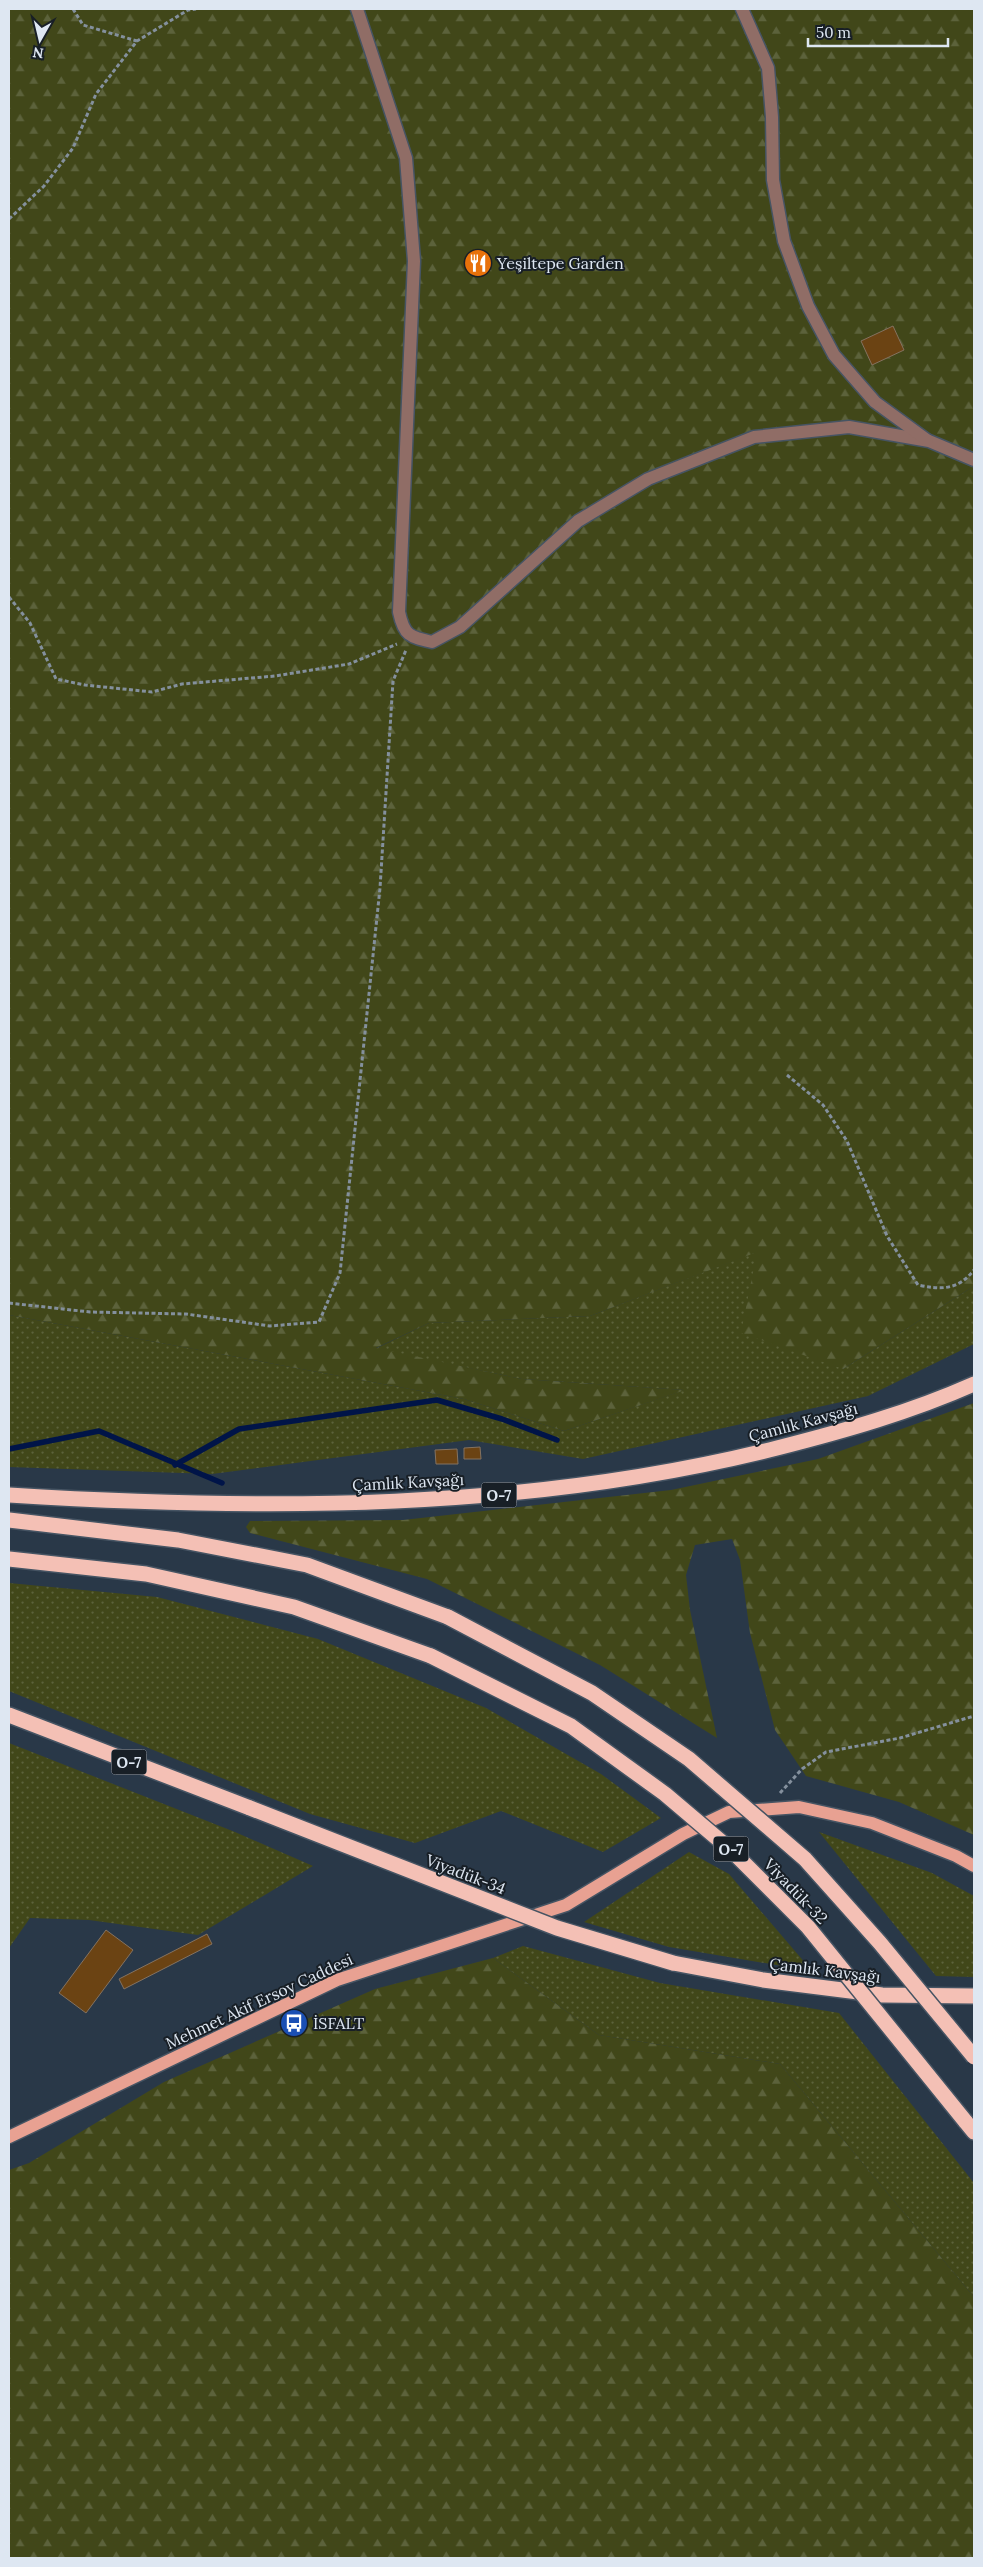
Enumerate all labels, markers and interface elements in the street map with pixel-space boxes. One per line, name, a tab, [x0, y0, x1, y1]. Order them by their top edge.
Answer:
north arrow	[15, 15, 65, 65]
scale bar	[808, 15, 948, 47]
text: 50 m	[816, 23, 851, 42]
text: N	[31, 43, 45, 63]
restaurant icon: Yeşiltepe Garden	[463, 248, 493, 278]
place label: Yeşiltepe Garden	[496, 253, 624, 273]
street label: Çamlık Kavşağı	[746, 1398, 860, 1446]
street label: Çamlık Kavşağı	[352, 1469, 464, 1495]
road number: O-7	[482, 1482, 516, 1508]
road number: O-7	[112, 1750, 146, 1774]
road number: O-7	[714, 1836, 748, 1862]
street label: Viyadük-34	[422, 1849, 509, 1898]
street label: Viyadük-32	[759, 1853, 832, 1928]
street label: Mehmet Akif Ersoy Caddesi	[162, 1949, 356, 2053]
street label: Çamlık Kavşağı	[768, 1953, 882, 1987]
bus stop icon: İSFALT	[279, 2008, 309, 2038]
place label: İSFALT	[313, 2013, 364, 2033]

